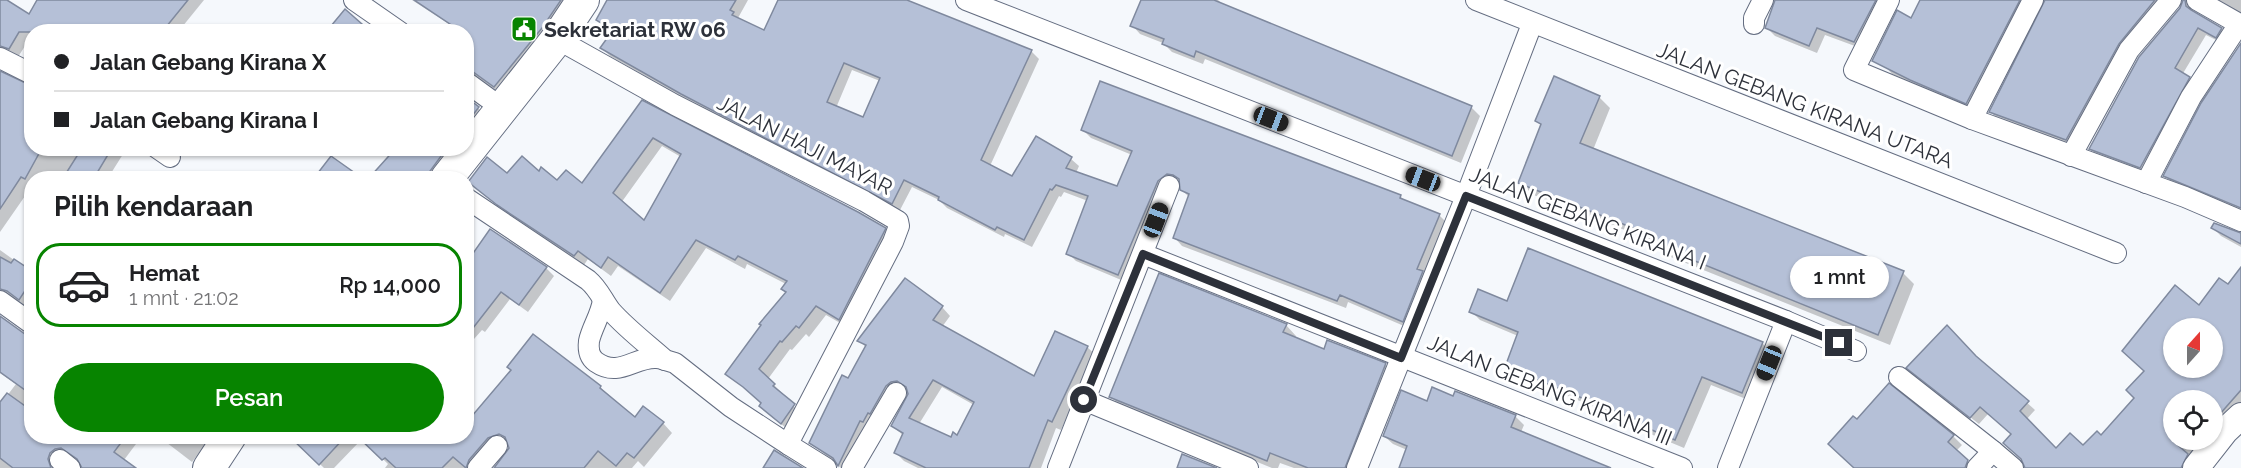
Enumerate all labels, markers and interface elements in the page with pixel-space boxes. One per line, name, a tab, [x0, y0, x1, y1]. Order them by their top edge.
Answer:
public building icon: Sekretariat RW 06	[509, 14, 539, 44]
place label: Sekretariat RW 06	[544, 17, 726, 42]
street label: JALAN GEBANG KIRANA UTARA	[1653, 37, 1957, 173]
text: Jalan Gebang Kirana X	[90, 49, 326, 75]
street label: JALAN HAJI MAYAR	[713, 90, 897, 200]
car	[1251, 104, 1291, 134]
text: Jalan Gebang Kirana I	[90, 107, 319, 133]
street label: JALAN GEBANG KIRANA I	[1466, 161, 1710, 275]
car	[1403, 164, 1443, 194]
text: Pilih kendaraan	[54, 191, 253, 222]
car	[1141, 200, 1171, 240]
callout: 1 mnt	[1790, 256, 1888, 298]
icon: car	[57, 258, 111, 312]
text: Hemat	[129, 260, 200, 286]
text: 1 mnt	[1813, 265, 1866, 289]
text: Rp 14,000	[339, 272, 441, 298]
text: 1 mnt · 21:02	[129, 286, 239, 310]
north arrow	[2163, 318, 2223, 378]
map controls	[2163, 318, 2223, 450]
street label: JALAN GEBANG KIRANA III	[1424, 329, 1676, 451]
route end	[1825, 329, 1852, 356]
car	[1754, 343, 1784, 383]
button: Pesan	[54, 363, 444, 432]
route start	[1070, 386, 1097, 413]
button: locate	[2163, 390, 2223, 450]

